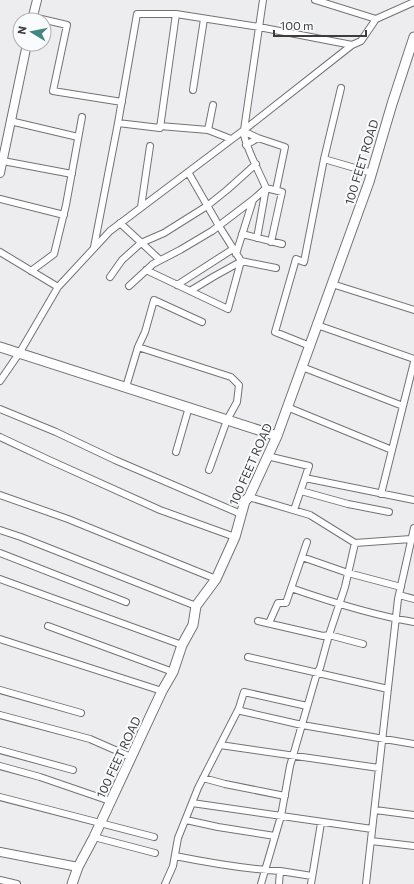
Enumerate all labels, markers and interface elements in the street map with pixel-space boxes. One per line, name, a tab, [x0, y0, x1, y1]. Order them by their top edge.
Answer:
north arrow	[12, 12, 52, 52]
scale bar	[274, 12, 366, 38]
text: 100 m	[280, 18, 314, 32]
text: N	[15, 25, 29, 35]
street label: 100 FEET ROAD	[341, 117, 381, 206]
street label: 100 FEET ROAD	[226, 421, 274, 507]
street label: 100 FEET ROAD	[93, 714, 143, 800]

